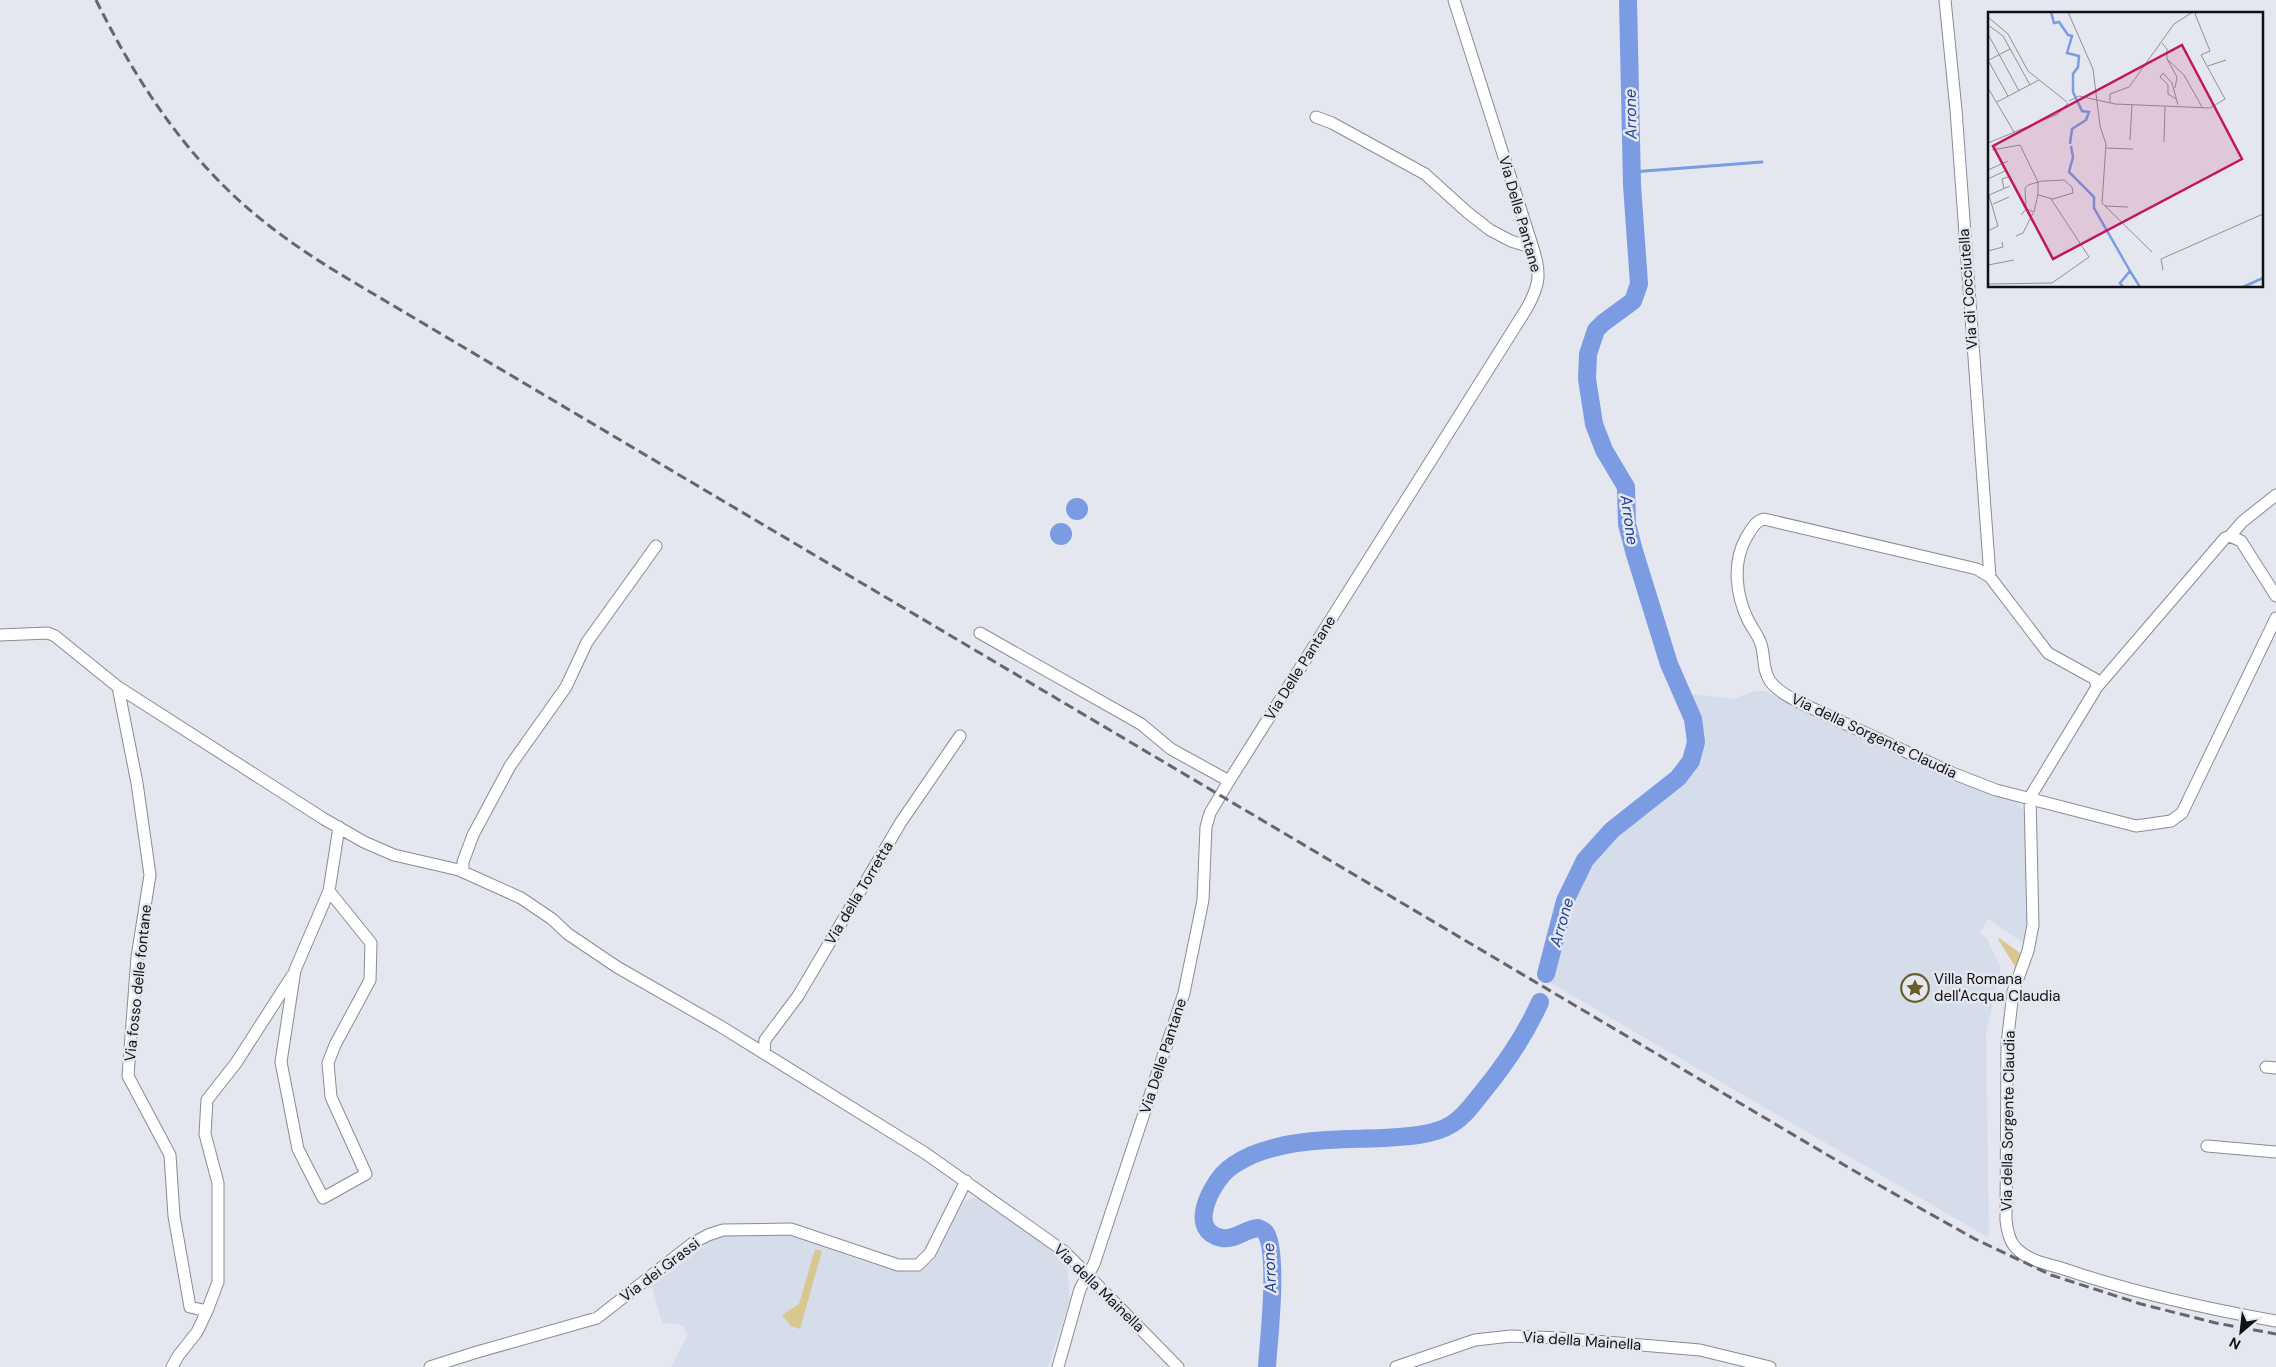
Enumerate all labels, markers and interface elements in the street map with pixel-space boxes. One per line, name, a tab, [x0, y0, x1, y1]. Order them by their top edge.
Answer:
inset map	[1988, 12, 2264, 288]
water label: Arrone	[1620, 89, 1641, 140]
street label: Via Delle Pantane	[1494, 154, 1546, 274]
street label: Via di Cocciutella	[1954, 228, 1982, 350]
water label: Arrone	[1615, 493, 1643, 546]
street label: Via Delle Pantane	[1260, 612, 1340, 724]
street label: Via della Sorgente Claudia	[1788, 689, 1960, 783]
street label: Via della Torretta	[820, 837, 898, 949]
water label: Arrone	[1544, 895, 1578, 950]
street label: Via fosso delle fontane	[120, 903, 156, 1063]
place label: Villa Romana dell'Acqua Claudia	[1934, 969, 2060, 1006]
place icon: Villa Romana dell'Acqua Claudia	[1900, 973, 1930, 1003]
street label: Via Delle Pantane	[1135, 996, 1191, 1116]
street label: Via della Sorgente Claudia	[1996, 1030, 2020, 1212]
street label: Via dei Grassi	[616, 1233, 704, 1307]
street label: Via della Mainella	[1049, 1240, 1149, 1336]
water label: Arrone	[1258, 1242, 1281, 1294]
north arrow	[2216, 1307, 2266, 1357]
street label: Via della Mainella	[1522, 1327, 1642, 1355]
text: N	[2226, 1333, 2244, 1354]

